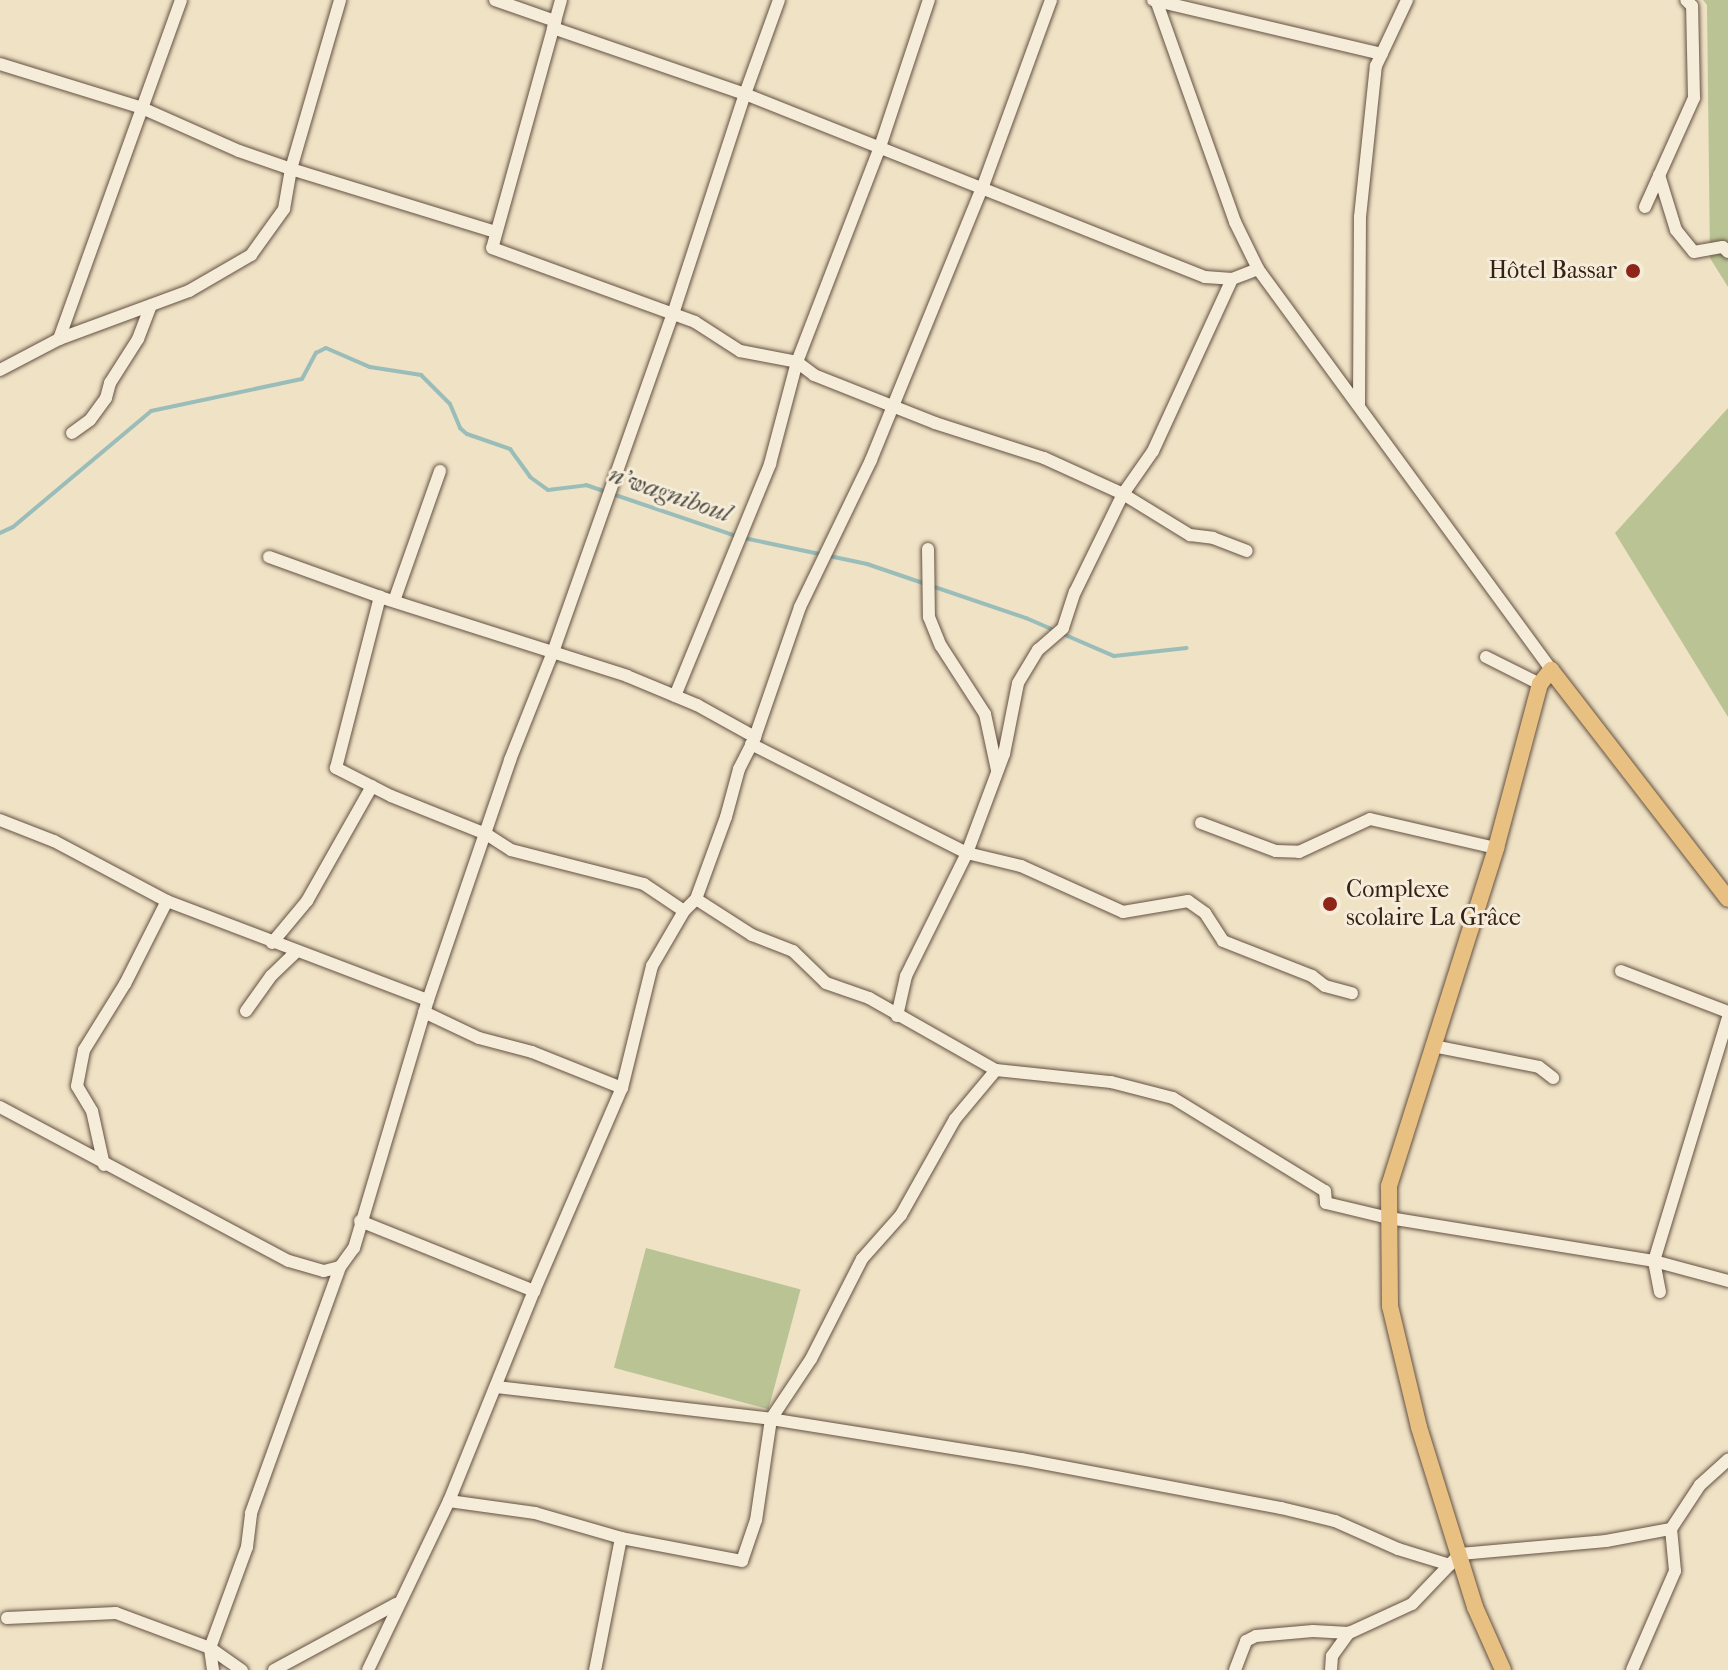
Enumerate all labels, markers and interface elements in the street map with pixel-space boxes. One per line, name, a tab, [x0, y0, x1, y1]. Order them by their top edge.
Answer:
place label: Hôtel Bassar	[1488, 257, 1617, 285]
marker: Hôtel Bassar	[1624, 262, 1642, 280]
water label: n'wagniboul	[605, 459, 735, 529]
place label: Complexe scolaire La Grâce	[1346, 876, 1521, 932]
marker: Complexe scolaire La Grâce	[1321, 895, 1339, 913]

